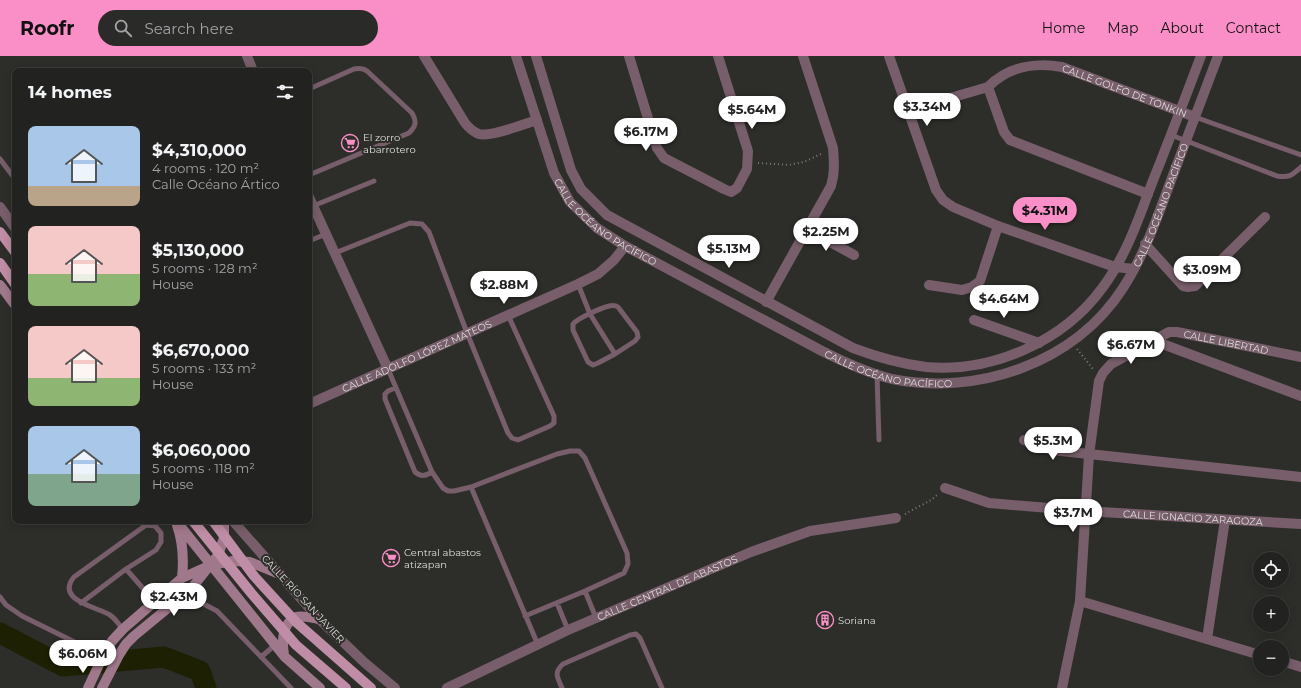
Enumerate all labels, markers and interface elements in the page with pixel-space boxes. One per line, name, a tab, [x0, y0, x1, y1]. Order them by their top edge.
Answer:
search box	[98, 10, 378, 46]
text: Roofr	[20, 17, 74, 40]
icon: search	[112, 17, 134, 39]
text: Search here	[144, 19, 234, 38]
text: Home	[1042, 19, 1085, 37]
text: Map	[1107, 19, 1138, 37]
text: About	[1160, 19, 1204, 37]
text: Contact	[1226, 19, 1281, 37]
street label: CALLE GOLFO DE TONKIN	[1060, 61, 1189, 120]
icon: filters	[274, 81, 296, 103]
text: 14 homes	[28, 82, 112, 102]
pin: $3.34M	[894, 93, 960, 127]
pin: $5.64M	[719, 96, 785, 130]
text: $3.34M	[903, 98, 951, 114]
text: $5.64M	[728, 101, 776, 117]
pin: $6.17M	[613, 118, 679, 152]
text: $6.17M	[623, 123, 669, 139]
place label: El zorro abarrotero	[363, 131, 416, 156]
supermarket icon: El zorro abarrotero	[340, 133, 360, 153]
text: $4,310,000	[152, 140, 247, 160]
street label: CALLE OCÉANO PACÍFICO	[1130, 141, 1191, 269]
icon: home	[60, 142, 108, 190]
text: 4 rooms · 120 m²	[152, 160, 259, 176]
text: Calle Océano Ártico	[152, 176, 280, 192]
street label: CALLE OCÉANO PACÍFICO	[552, 176, 659, 268]
pin: $4.31M	[1012, 197, 1078, 231]
text: $4.31M	[1022, 202, 1068, 218]
pin: $2.25M	[793, 218, 859, 252]
text: $2.25M	[802, 223, 850, 239]
pin: $5.13M	[696, 235, 762, 269]
text: $5,130,000	[152, 240, 244, 260]
text: $5.13M	[707, 240, 751, 256]
icon: home	[60, 242, 108, 290]
pin: $3.09M	[1174, 256, 1240, 290]
text: 5 rooms · 128 m²	[152, 260, 258, 276]
text: $3.09M	[1183, 261, 1231, 277]
pin: $2.88M	[471, 271, 537, 305]
text: House	[152, 276, 194, 292]
text: $2.88M	[479, 276, 529, 292]
pin: $4.64M	[971, 285, 1037, 319]
text: $4.64M	[979, 290, 1029, 306]
street label: CALLE ADOLFO LÓPEZ MATEOS	[340, 317, 494, 395]
street label: CALLE LIBERTAD	[1182, 327, 1270, 357]
pin: $6.67M	[1098, 331, 1164, 365]
text: $6.67M	[1107, 336, 1155, 352]
text: $6,670,000	[152, 340, 249, 360]
icon: home	[60, 342, 108, 390]
street label: CALLE OCÉANO PACÍFICO	[822, 347, 952, 390]
text: 5 rooms · 133 m²	[152, 360, 256, 376]
text: House	[152, 376, 194, 392]
pin: $5.3M	[1025, 427, 1081, 461]
text: $5.3M	[1033, 432, 1073, 448]
text: $6,060,000	[152, 440, 251, 460]
icon: home	[60, 442, 108, 490]
text: 5 rooms · 118 m²	[152, 460, 255, 476]
text: House	[152, 476, 194, 492]
pin: $3.7M	[1045, 499, 1101, 533]
text: $3.7M	[1053, 504, 1093, 520]
street label: CALLE IGNACIO ZARAGOZA	[1123, 507, 1264, 528]
place label: Central abastos atizapan	[404, 546, 481, 571]
supermarket icon: Central abastos atizapan	[381, 548, 401, 568]
street label: CALLE RÍO SAN JAVIER	[259, 552, 347, 646]
street label: CALLE CENTRAL DE ABASTOS	[595, 552, 739, 623]
map controls	[1253, 552, 1289, 676]
button: locate	[1253, 552, 1289, 588]
pin: $2.43M	[141, 583, 207, 617]
text: $2.43M	[150, 588, 198, 604]
button: +	[1253, 596, 1289, 632]
building icon: Soriana	[815, 610, 835, 630]
place label: Soriana	[838, 614, 876, 627]
pin: $6.06M	[50, 640, 116, 674]
button: −	[1253, 640, 1289, 676]
text: $6.06M	[58, 645, 108, 661]

